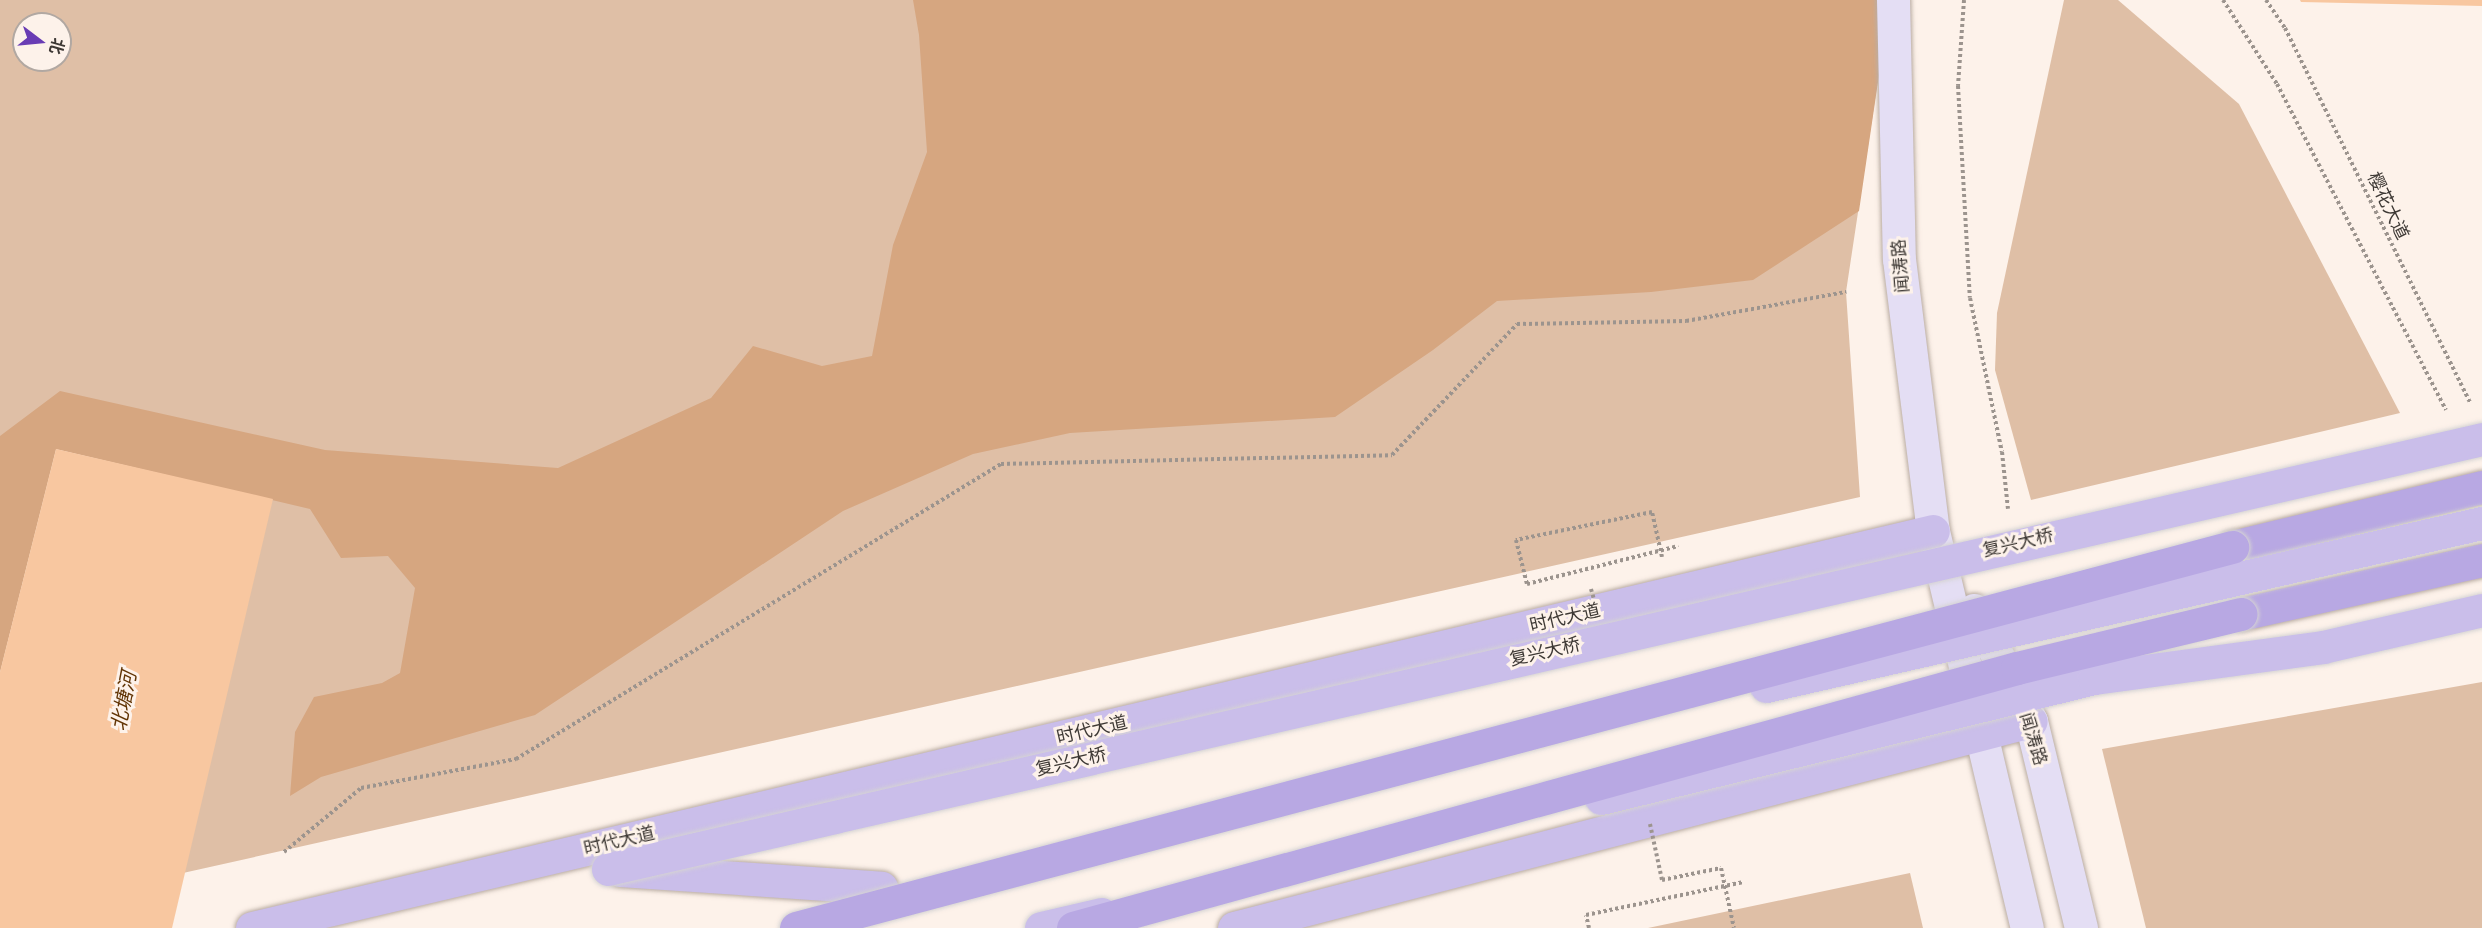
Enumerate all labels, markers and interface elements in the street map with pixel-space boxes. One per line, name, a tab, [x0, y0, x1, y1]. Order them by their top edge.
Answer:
north arrow	[12, 12, 72, 72]
text: 北	[46, 36, 69, 57]
street label: 樱花大道	[2363, 169, 2413, 243]
street label: 闻涛路	[1888, 238, 1914, 294]
street label: 复兴大桥	[1980, 524, 2056, 562]
street label: 时代大道	[1527, 599, 1603, 637]
street label: 复兴大桥	[1507, 633, 1583, 671]
water label: 北塘河	[106, 669, 142, 733]
street label: 闻涛路	[2015, 710, 2051, 768]
street label: 时代大道	[1054, 711, 1130, 749]
street label: 复兴大桥	[1033, 743, 1109, 781]
street label: 时代大道	[581, 822, 657, 860]

